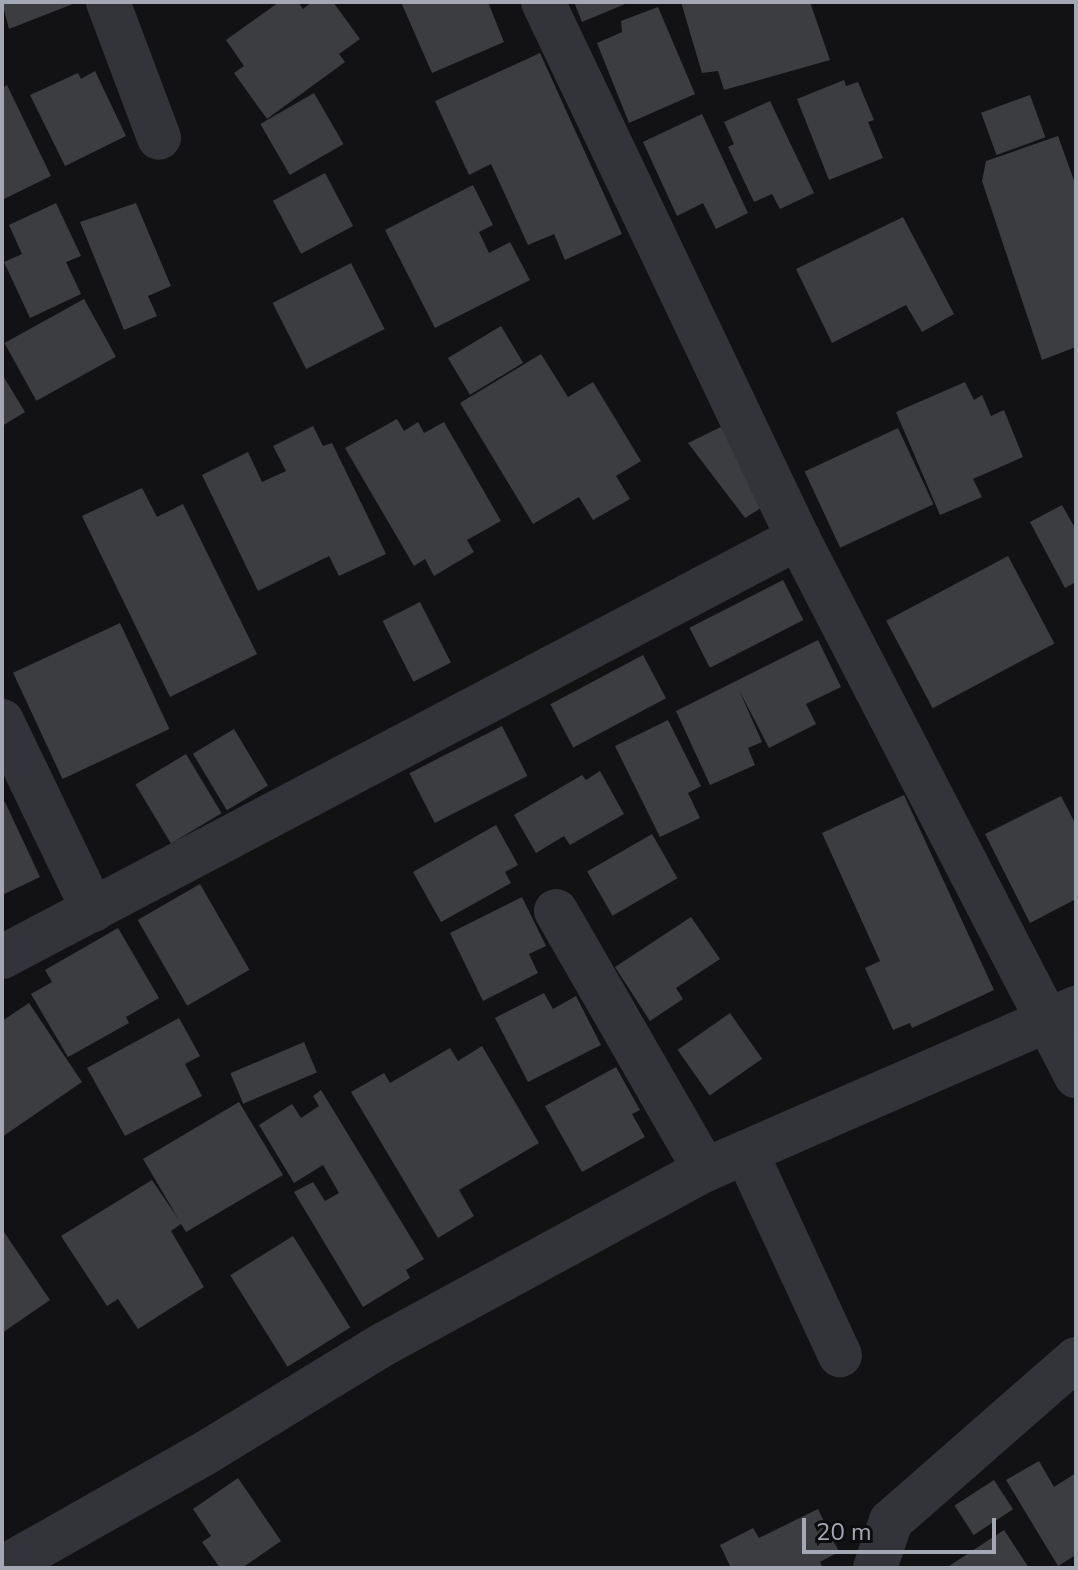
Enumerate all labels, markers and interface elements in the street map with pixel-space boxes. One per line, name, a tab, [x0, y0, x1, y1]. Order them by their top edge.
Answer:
scale bar	[806, 1502, 1000, 1552]
text: 20 m	[816, 1516, 872, 1548]

